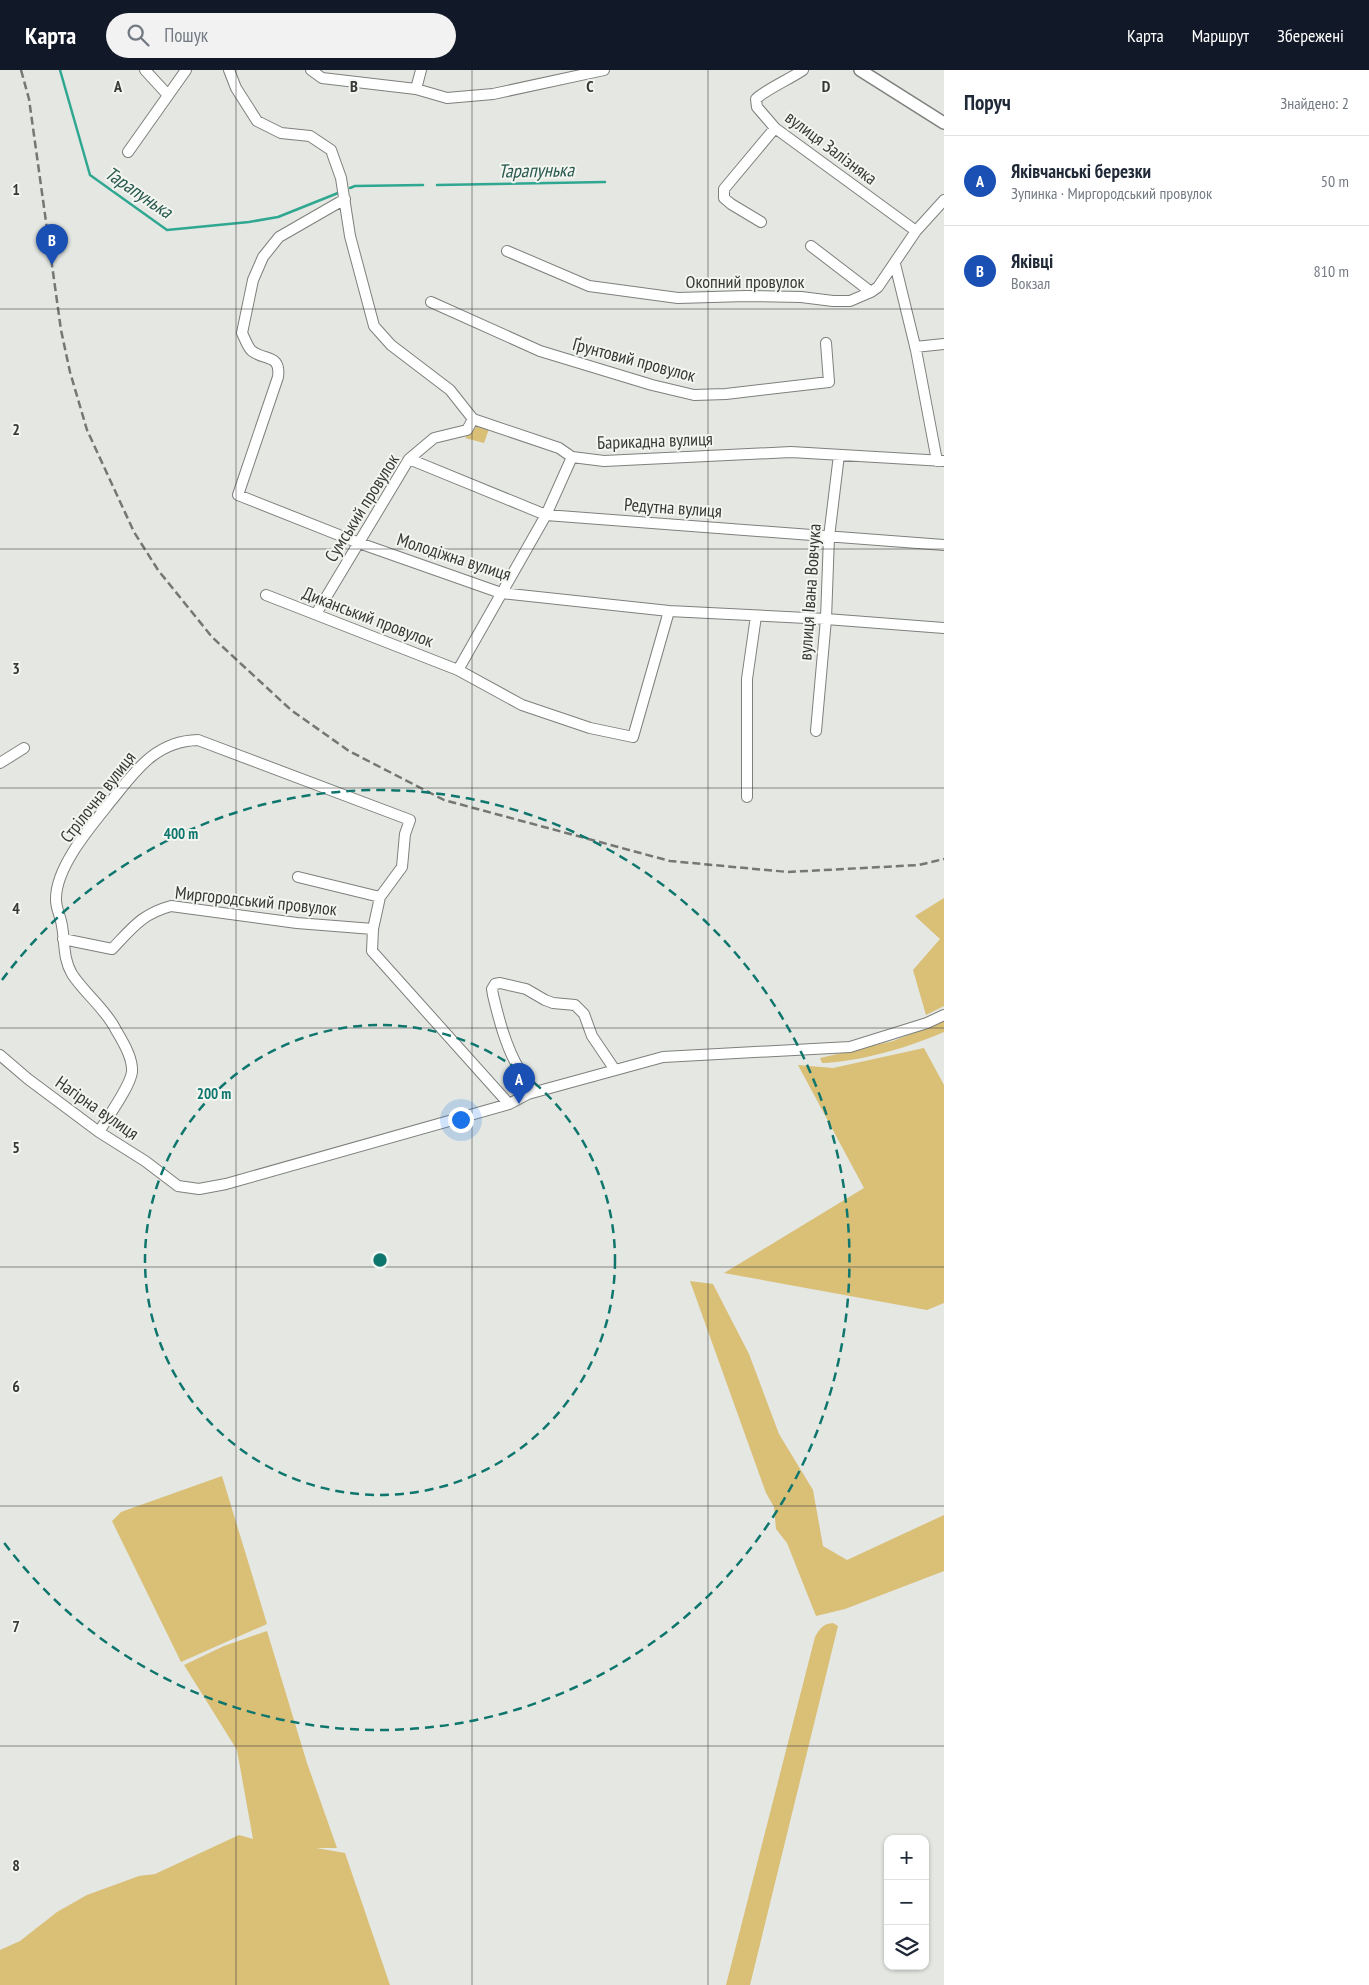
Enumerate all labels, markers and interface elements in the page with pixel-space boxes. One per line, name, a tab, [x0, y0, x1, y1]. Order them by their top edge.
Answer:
search box	[106, 13, 456, 58]
text: Карта	[25, 20, 76, 51]
icon: search	[124, 21, 152, 49]
text: Пошук	[164, 23, 208, 47]
text: Карта	[1127, 24, 1164, 47]
text: Маршрут	[1192, 24, 1249, 47]
text: Збережені	[1277, 24, 1344, 47]
text: A	[113, 76, 123, 96]
text: B	[350, 76, 358, 96]
text: C	[586, 76, 594, 96]
text: D	[822, 76, 831, 96]
text: Поруч	[964, 89, 1011, 116]
text: Знайдено: 2	[1280, 93, 1349, 113]
street label: вулиця Залізняка	[781, 106, 882, 190]
water label: Тарапунька	[498, 157, 576, 183]
text: Яківчанські березки	[1011, 159, 1151, 183]
water label: Тарапунька	[101, 161, 178, 224]
text: A	[976, 171, 984, 191]
text: 50 m	[1321, 171, 1349, 191]
text: 1	[12, 179, 20, 199]
text: Зупинка · Миргородський провулок	[1011, 183, 1212, 203]
pin: B	[36, 224, 68, 265]
text: Яківці	[1011, 249, 1053, 273]
text: B	[976, 261, 984, 281]
text: 810 m	[1314, 261, 1349, 281]
street label: Окопний провулок	[686, 270, 804, 293]
text: Вокзал	[1011, 273, 1050, 293]
street label: Ґрунтовий провулок	[570, 332, 698, 387]
text: 2	[12, 419, 20, 439]
street label: Барикадна вулиця	[597, 427, 713, 454]
street label: Сумський провулок	[319, 449, 404, 566]
street label: Редутна вулиця	[623, 493, 723, 522]
street label: вулиця Івана Вовчука	[793, 523, 826, 661]
street label: Молодіжна вулиця	[394, 527, 514, 586]
street label: Диканський провулок	[299, 581, 437, 652]
text: 3	[12, 658, 20, 678]
street label: Стрілочна вулиця	[55, 746, 140, 847]
text: 400 m	[164, 824, 198, 843]
street label: Миргородський провулок	[174, 881, 338, 920]
text: 4	[12, 898, 20, 918]
pin: A	[503, 1063, 535, 1104]
street label: Нагірна вулиця	[51, 1070, 144, 1145]
text: 200 m	[197, 1084, 231, 1103]
your location	[448, 1107, 474, 1133]
text: 5	[12, 1137, 20, 1157]
centre of rings	[371, 1251, 389, 1269]
text: 6	[12, 1376, 20, 1396]
text: 7	[12, 1616, 20, 1636]
map controls	[884, 1835, 929, 1970]
button: +	[884, 1835, 929, 1880]
text: 8	[12, 1855, 20, 1875]
button: −	[884, 1880, 929, 1925]
button: layers	[884, 1925, 929, 1970]

